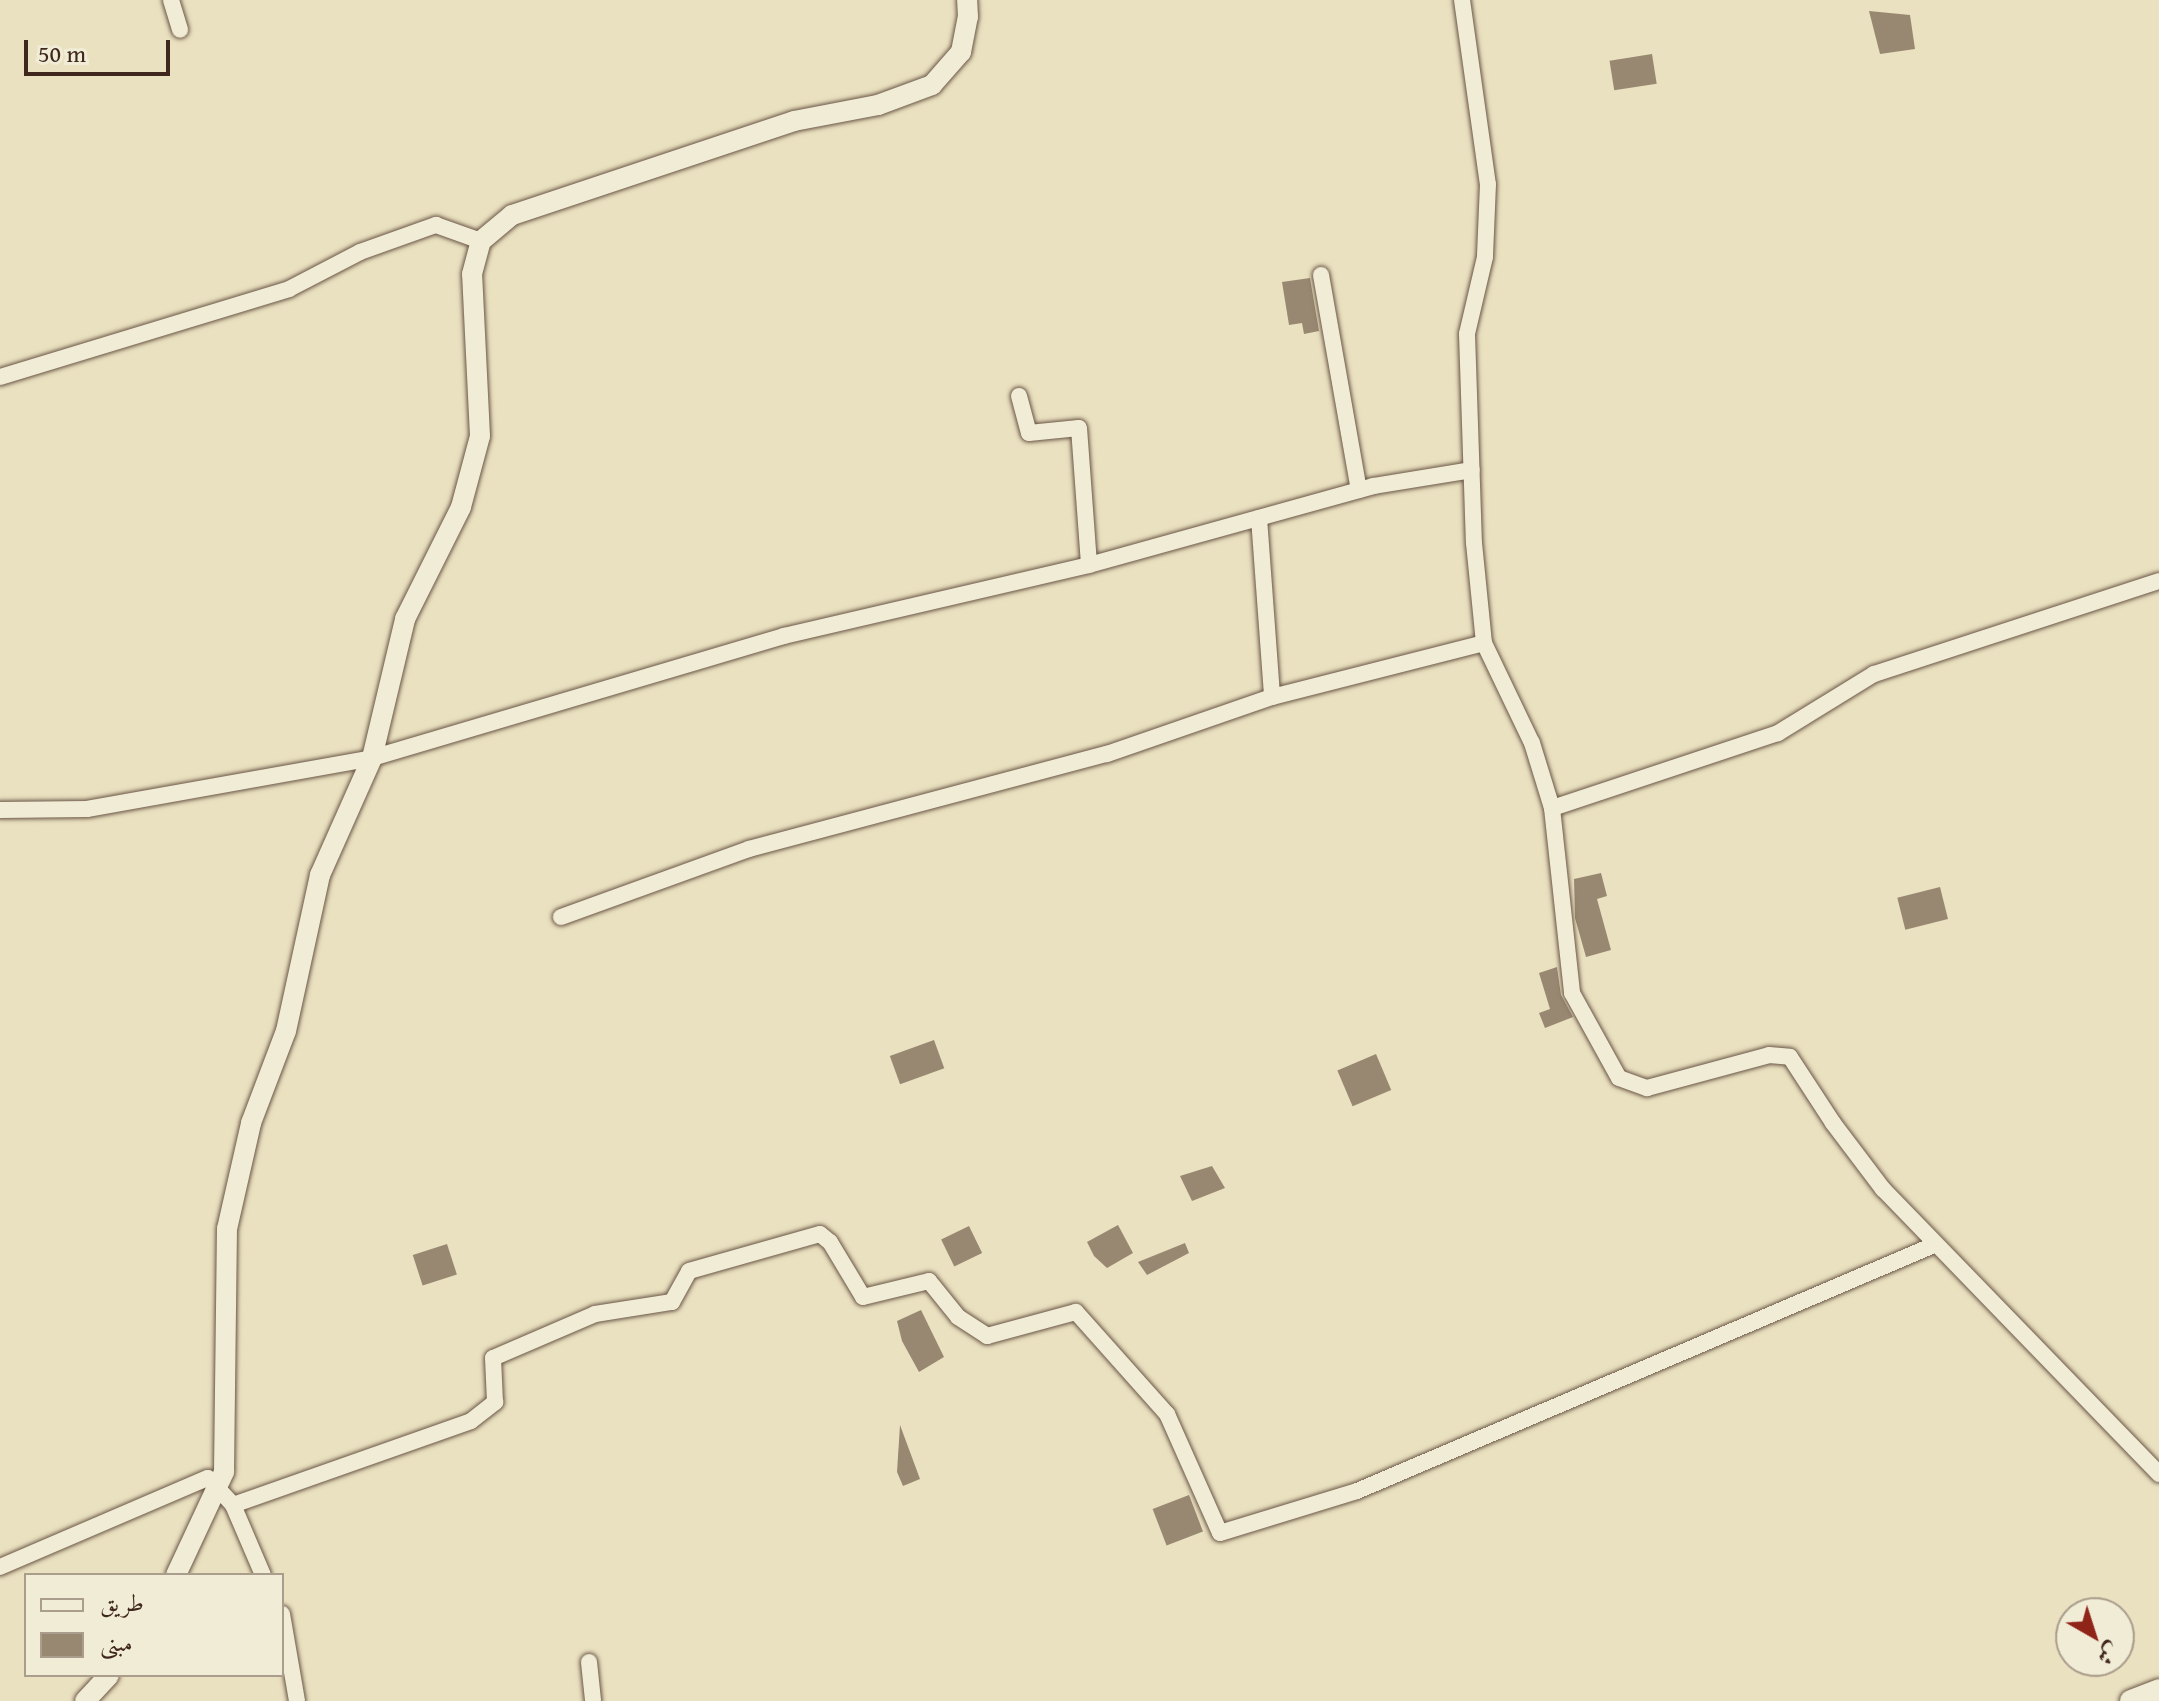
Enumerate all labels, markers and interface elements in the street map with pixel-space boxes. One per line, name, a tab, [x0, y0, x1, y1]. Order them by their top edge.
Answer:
scale bar	[28, 24, 174, 74]
text: 50 m	[38, 36, 86, 71]
legend	[24, 1573, 284, 1677]
text: طريق	[100, 1585, 144, 1620]
north arrow	[2055, 1597, 2135, 1677]
text: مبنى	[100, 1625, 133, 1660]
text: ش	[2090, 1635, 2127, 1673]

